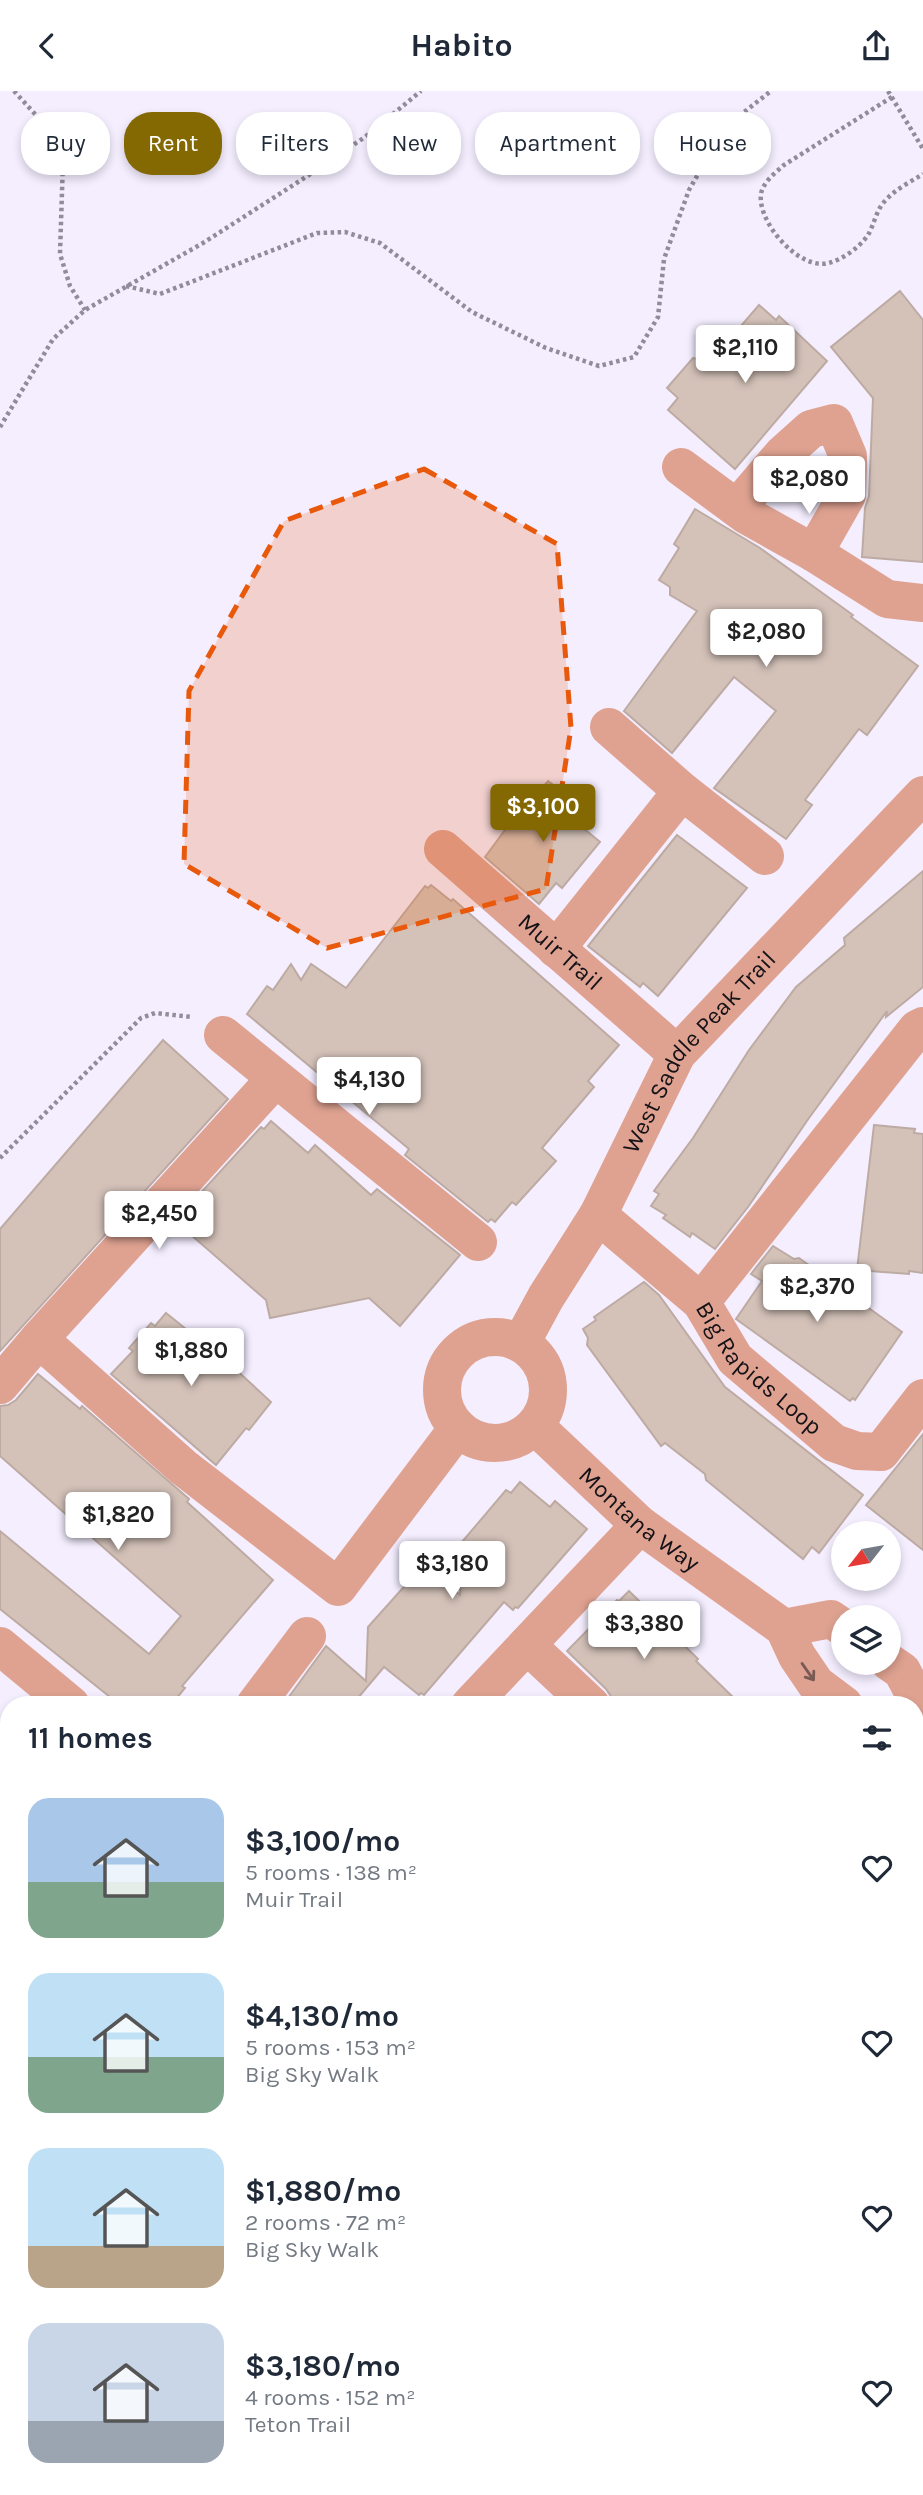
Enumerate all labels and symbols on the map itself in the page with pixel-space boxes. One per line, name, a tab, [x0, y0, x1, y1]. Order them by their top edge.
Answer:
pin: $2,110	[688, 325, 802, 385]
pin: $2,080	[752, 457, 866, 516]
pin: $2,080	[709, 609, 823, 669]
pin: $3,100	[486, 785, 600, 844]
street label: Muir Trail	[513, 907, 608, 996]
street label: West Saddle Peak Trail	[617, 945, 781, 1158]
pin: $4,130	[312, 1058, 426, 1117]
pin: $2,450	[102, 1191, 216, 1251]
pin: $2,370	[760, 1265, 874, 1324]
street label: Big Rapids Loop	[690, 1296, 828, 1441]
pin: $1,880	[134, 1329, 248, 1388]
street label: Montana Way	[573, 1461, 705, 1577]
pin: $1,820	[61, 1493, 175, 1552]
north arrow	[831, 1521, 901, 1591]
pin: $3,180	[395, 1541, 509, 1601]
pin: $3,380	[587, 1601, 701, 1661]
one-way arrow	[801, 1662, 815, 1681]

